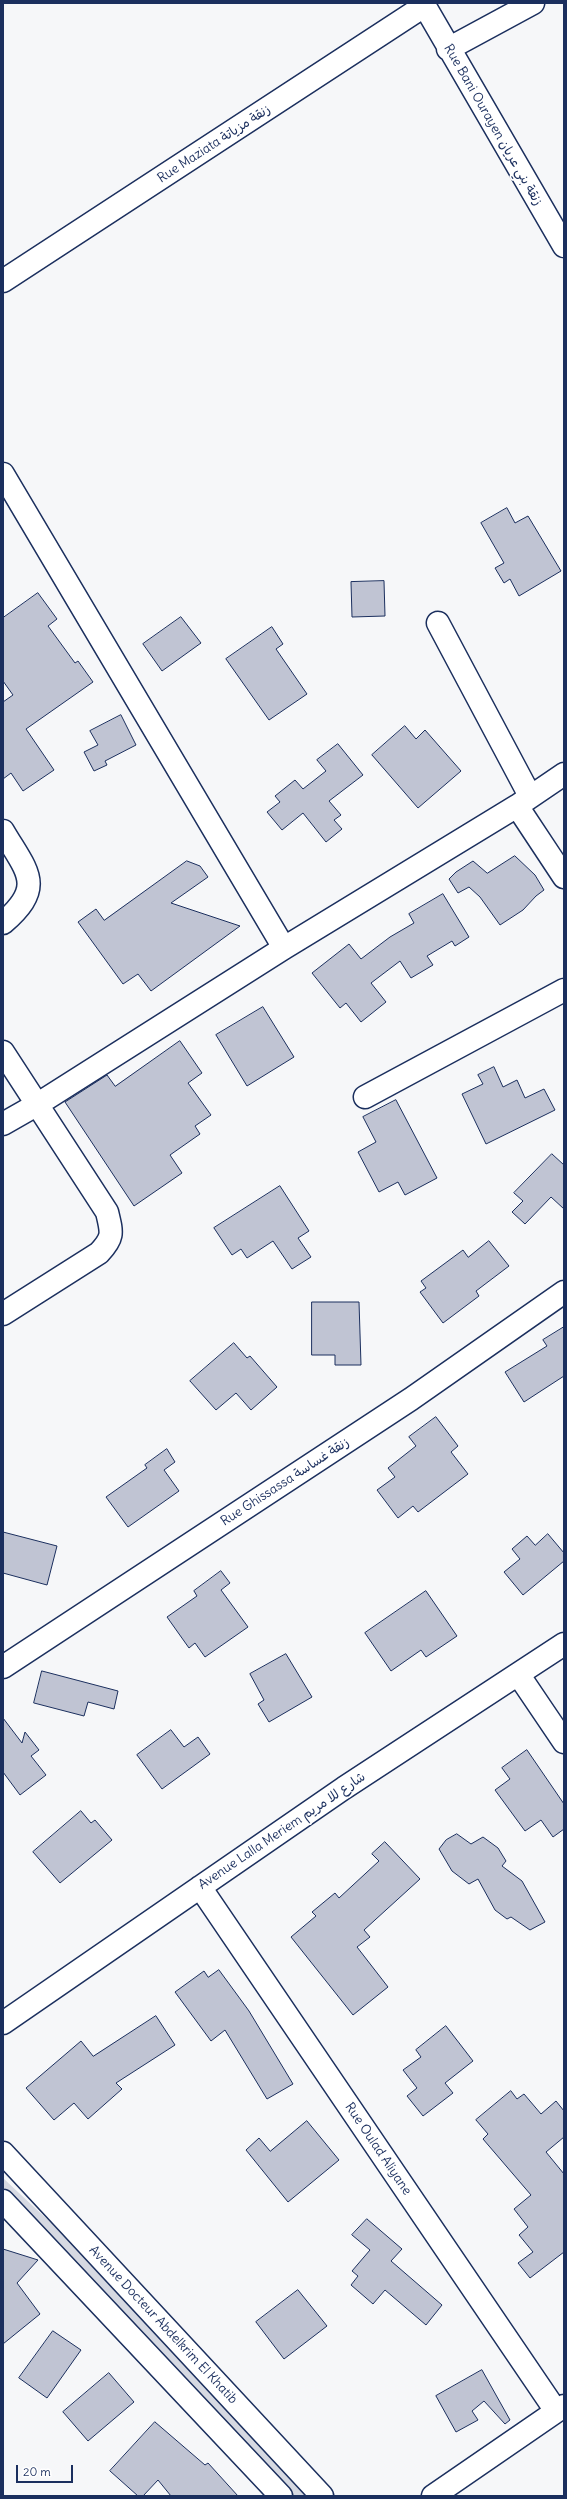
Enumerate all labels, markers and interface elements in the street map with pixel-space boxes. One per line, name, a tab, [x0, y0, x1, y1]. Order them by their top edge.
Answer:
street label: Rue Bani Ourayen زنقة بني عريان	[440, 42, 546, 208]
street label: Rue Maziata زنقة مزياتة	[155, 102, 273, 186]
street label: Rue Ghissassa زنقة غساسة	[218, 1435, 352, 1529]
street label: Avenue Lalla Meriem شارع للا مريم	[196, 1769, 368, 1893]
street label: Rue Oulad Aliyane	[341, 2100, 415, 2198]
street label: Avenue Docteur Abdelkrim El Khatib	[86, 2243, 240, 2407]
scale bar	[18, 2457, 75, 2483]
text: 20 m	[23, 2464, 51, 2479]

